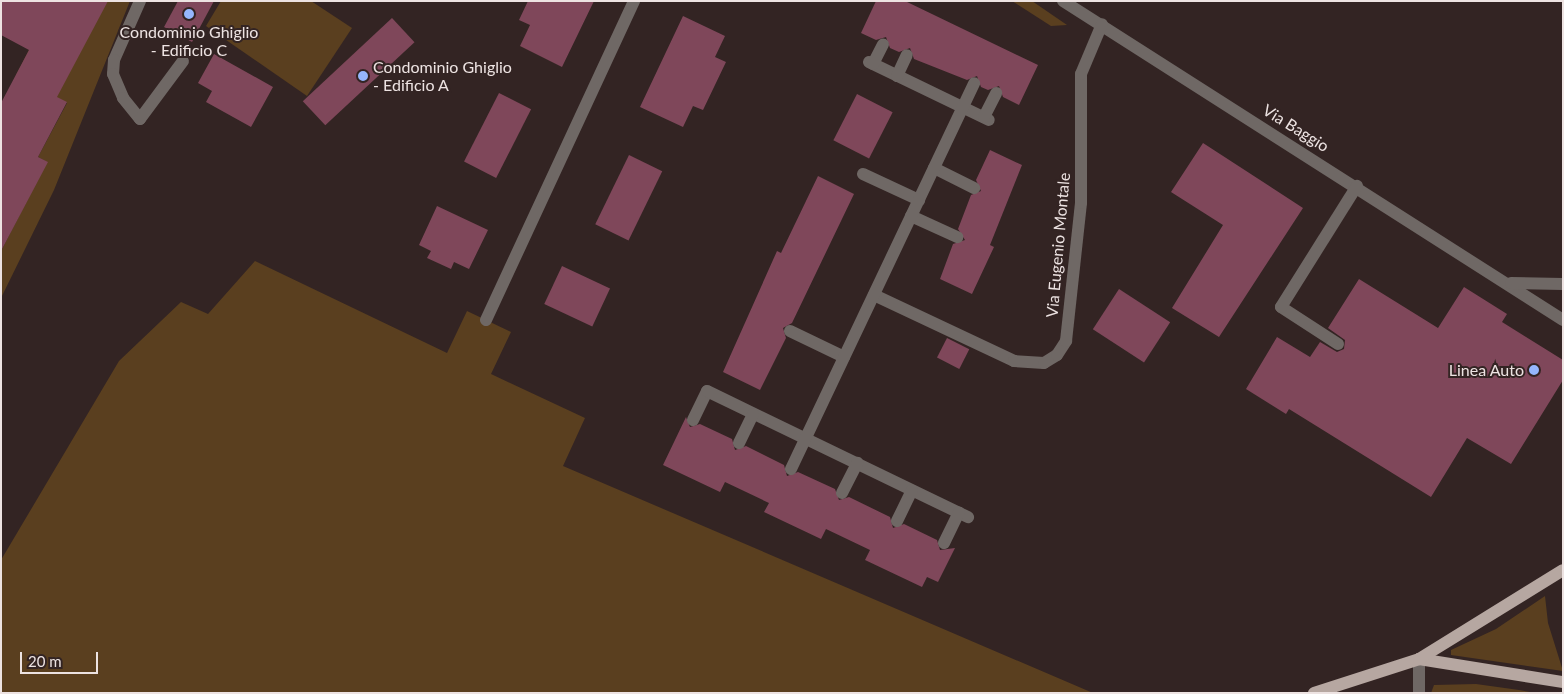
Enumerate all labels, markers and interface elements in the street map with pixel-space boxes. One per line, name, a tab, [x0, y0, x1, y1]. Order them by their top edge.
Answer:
marker: Condominio Ghiglio - Edificio C	[183, 8, 195, 20]
place label: Condominio Ghiglio - Edificio C	[120, 22, 258, 60]
place label: Condominio Ghiglio - Edificio A	[373, 57, 512, 95]
marker: Condominio Ghiglio - Edificio A	[357, 70, 369, 82]
street label: Via Baggio	[1259, 100, 1333, 156]
street label: Via Eugenio Montale	[1042, 172, 1074, 318]
place label: Linea Auto	[1448, 360, 1524, 380]
marker: Linea Auto	[1528, 364, 1540, 376]
scale bar	[22, 642, 100, 674]
text: 20 m	[28, 652, 62, 670]

